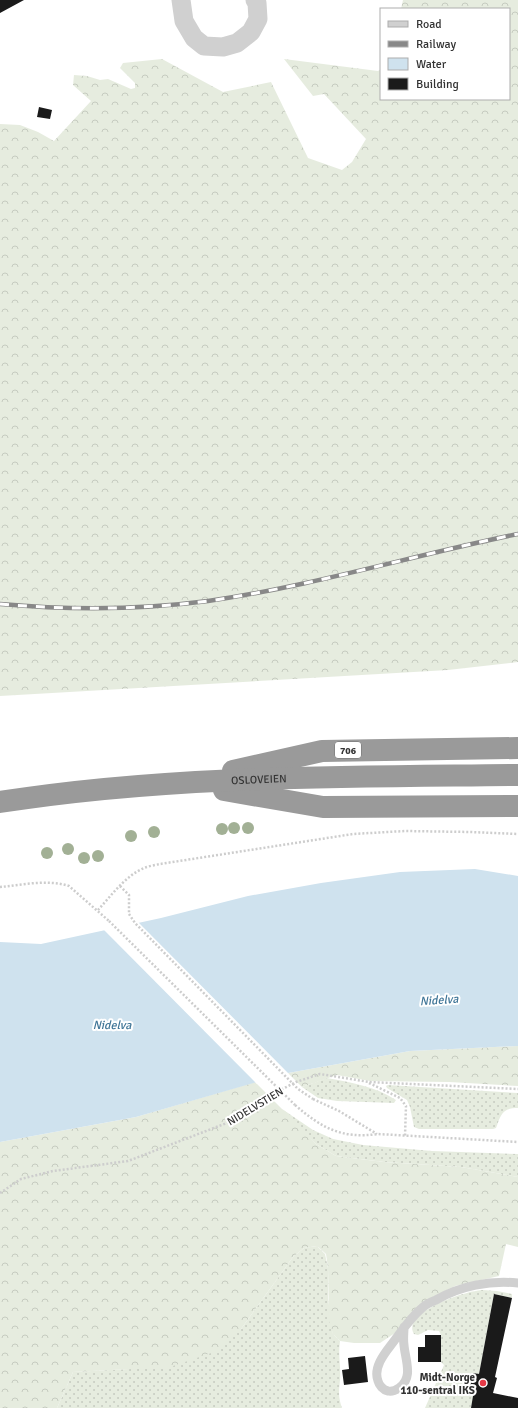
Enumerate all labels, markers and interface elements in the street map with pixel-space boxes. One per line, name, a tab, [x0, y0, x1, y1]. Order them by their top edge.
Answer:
legend	[380, 8, 510, 100]
text: Road	[416, 17, 442, 32]
text: Railway	[416, 37, 456, 52]
text: Water	[416, 57, 447, 72]
text: Building	[416, 77, 459, 92]
road number: 706	[335, 742, 361, 758]
street label: OSLOVEIEN	[231, 772, 287, 787]
water label: Nidelva	[419, 992, 460, 1009]
water label: Nidelva	[93, 1018, 132, 1033]
street label: NIDELVSTIEN	[225, 1085, 286, 1128]
place label: Midt-Norge 110-sentral IKS	[400, 1371, 476, 1397]
marker: Midt-Norge 110-sentral IKS	[478, 1378, 488, 1388]

